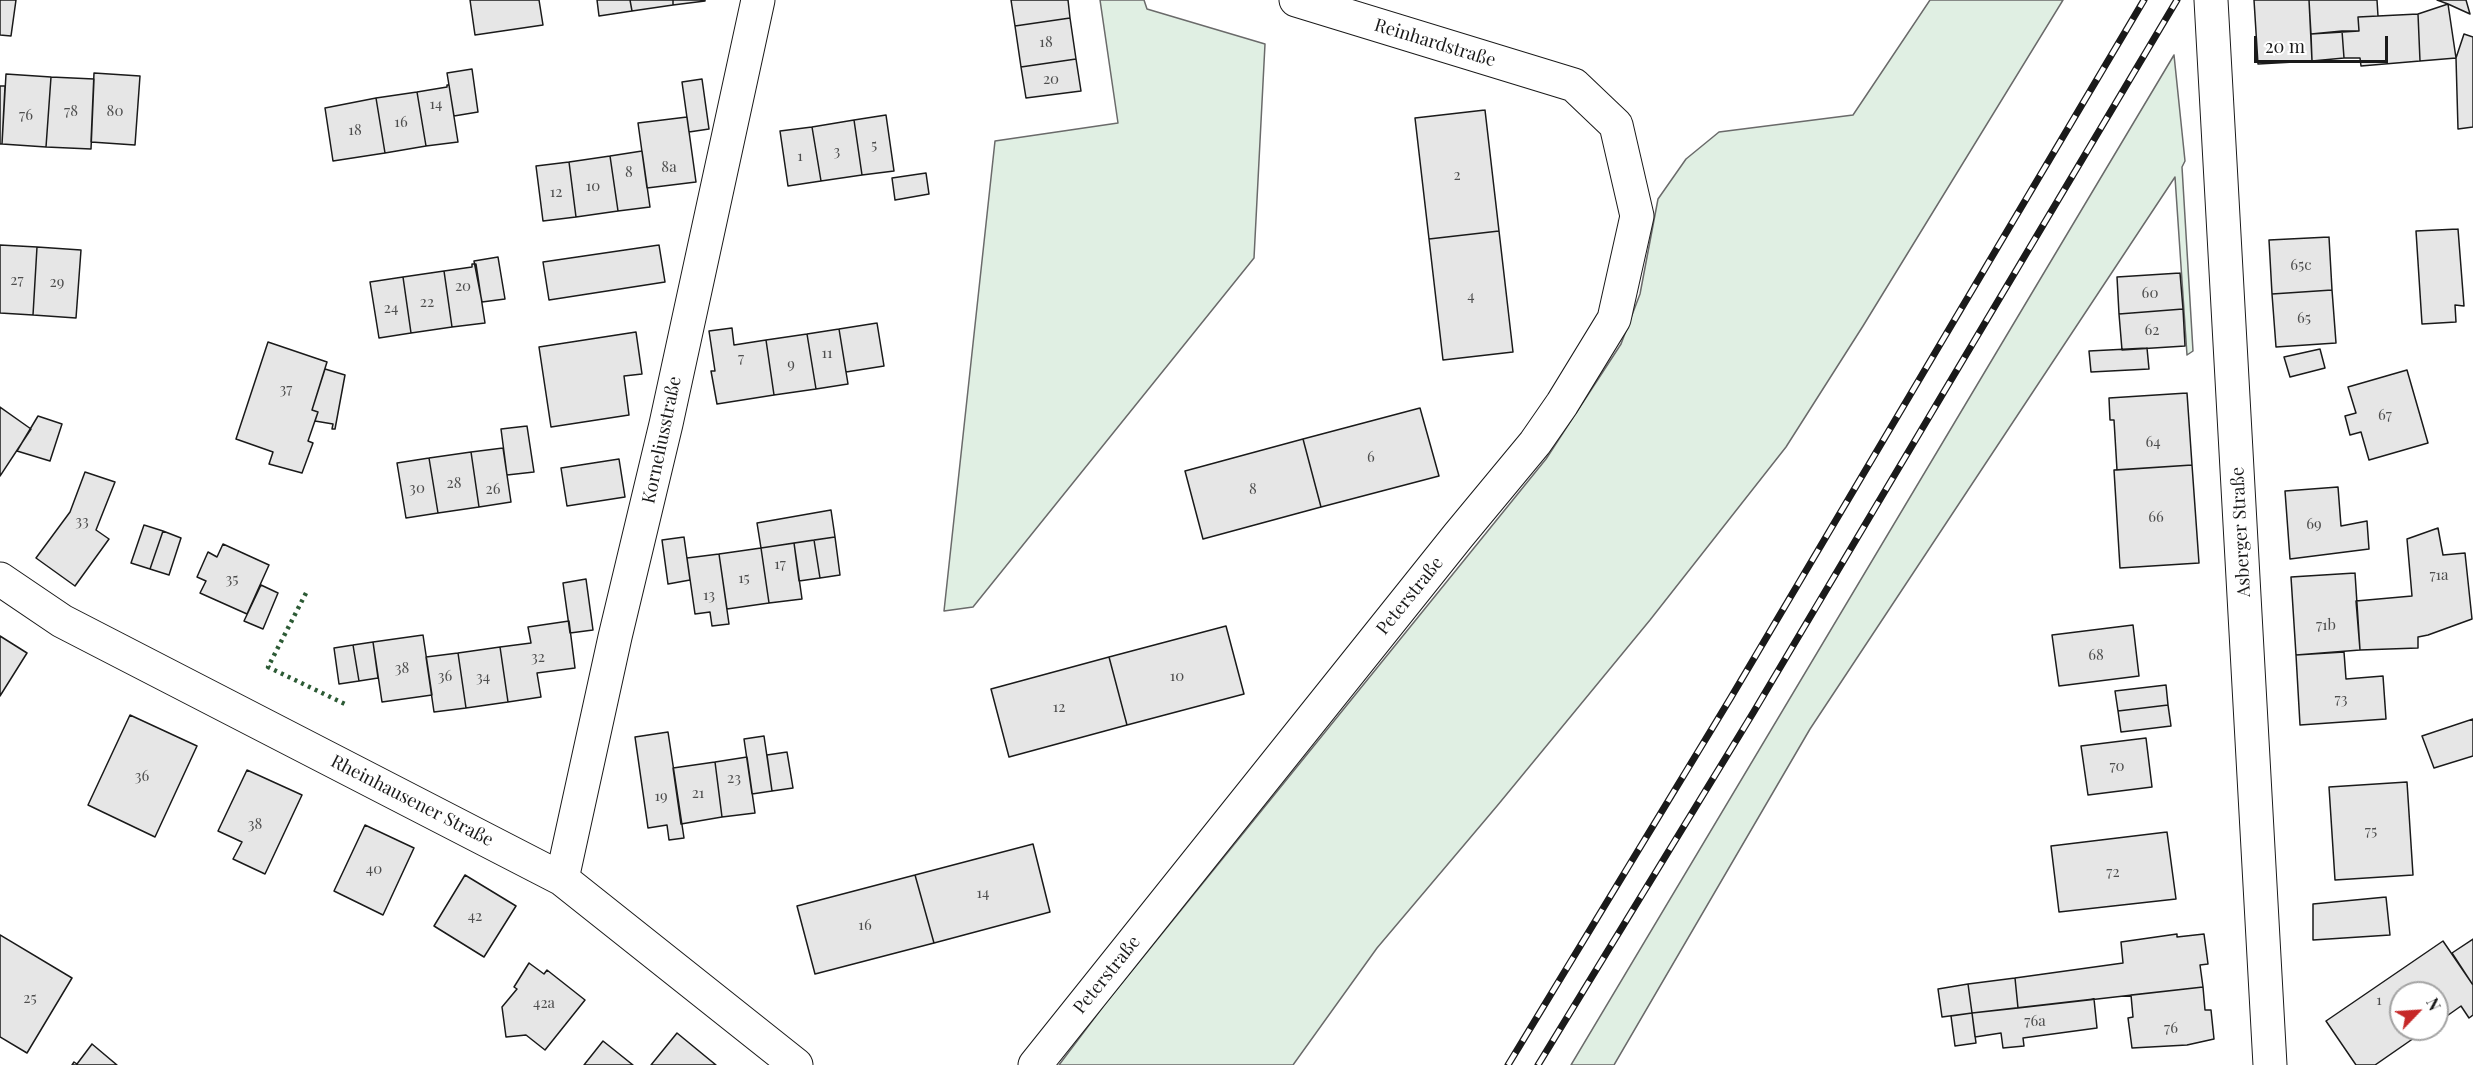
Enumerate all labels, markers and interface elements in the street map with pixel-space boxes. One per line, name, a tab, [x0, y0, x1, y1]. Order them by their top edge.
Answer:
street label: Reinhardstraße	[1372, 14, 1498, 72]
scale bar	[2257, 24, 2390, 62]
house number: 18	[1039, 33, 1053, 51]
text: 20 m	[2265, 34, 2305, 58]
house number: 20	[1043, 70, 1059, 88]
house number: 14	[430, 95, 442, 113]
house number: 78	[64, 102, 78, 120]
house number: 80	[107, 102, 123, 120]
house number: 76	[19, 106, 33, 124]
house number: 16	[394, 113, 408, 131]
house number: 18	[348, 121, 362, 139]
house number: 5	[871, 136, 877, 154]
house number: 3	[834, 142, 840, 160]
house number: 1	[797, 147, 803, 165]
house number: 8a	[661, 158, 677, 176]
house number: 8	[625, 163, 633, 181]
house number: 2	[1453, 166, 1461, 184]
house number: 10	[586, 177, 600, 195]
house number: 12	[550, 183, 562, 201]
house number: 65c	[2290, 256, 2312, 274]
house number: 27	[10, 271, 24, 289]
house number: 29	[50, 273, 64, 291]
house number: 20	[455, 277, 471, 295]
house number: 60	[2142, 284, 2158, 302]
house number: 4	[1467, 287, 1475, 305]
house number: 22	[420, 293, 434, 311]
house number: 24	[384, 299, 398, 317]
house number: 65	[2297, 309, 2311, 327]
house number: 62	[2145, 321, 2159, 339]
house number: 11	[821, 344, 833, 362]
house number: 7	[738, 349, 744, 367]
house number: 9	[787, 355, 795, 373]
street label: Korneliusstraße	[638, 374, 686, 506]
house number: 37	[280, 380, 292, 398]
house number: 67	[2378, 406, 2392, 424]
house number: 64	[2145, 433, 2161, 451]
house number: 6	[1367, 448, 1375, 466]
street label: Asberger Straße	[2227, 466, 2255, 598]
house number: 28	[447, 474, 461, 492]
house number: 30	[409, 479, 425, 497]
house number: 26	[486, 480, 500, 498]
house number: 8	[1249, 480, 1257, 498]
house number: 66	[2148, 508, 2164, 526]
house number: 33	[75, 512, 89, 530]
house number: 69	[2306, 515, 2322, 533]
street label: Peterstraße	[1372, 553, 1448, 639]
house number: 17	[774, 555, 786, 573]
house number: 71a	[2429, 566, 2449, 584]
house number: 15	[738, 569, 750, 587]
house number: 35	[226, 570, 238, 588]
house number: 13	[703, 586, 715, 604]
house number: 71b	[2316, 616, 2336, 634]
house number: 68	[2088, 646, 2104, 664]
house number: 32	[531, 648, 545, 666]
house number: 38	[395, 659, 409, 677]
house number: 36	[438, 667, 452, 685]
house number: 10	[1170, 667, 1184, 685]
house number: 34	[476, 668, 490, 686]
house number: 73	[2335, 690, 2347, 708]
house number: 12	[1053, 698, 1065, 716]
street label: Rheinhausener Straße	[327, 751, 497, 851]
house number: 70	[2109, 757, 2125, 775]
house number: 36	[135, 767, 149, 785]
house number: 23	[727, 769, 741, 787]
house number: 21	[692, 784, 704, 802]
house number: 19	[654, 787, 668, 805]
house number: 38	[248, 815, 262, 833]
house number: 75	[2365, 822, 2377, 840]
house number: 40	[366, 860, 382, 878]
house number: 72	[2106, 863, 2120, 881]
house number: 14	[977, 884, 989, 902]
house number: 42	[468, 907, 482, 925]
house number: 16	[858, 916, 872, 934]
street label: Peterstraße	[1069, 932, 1145, 1018]
north arrow	[2389, 981, 2449, 1041]
house number: 25	[23, 989, 37, 1007]
house number: 1	[2376, 991, 2382, 1009]
house number: 42a	[533, 994, 555, 1012]
text: N	[2422, 994, 2446, 1014]
house number: 76a	[2024, 1012, 2046, 1030]
house number: 76	[2164, 1019, 2178, 1037]

